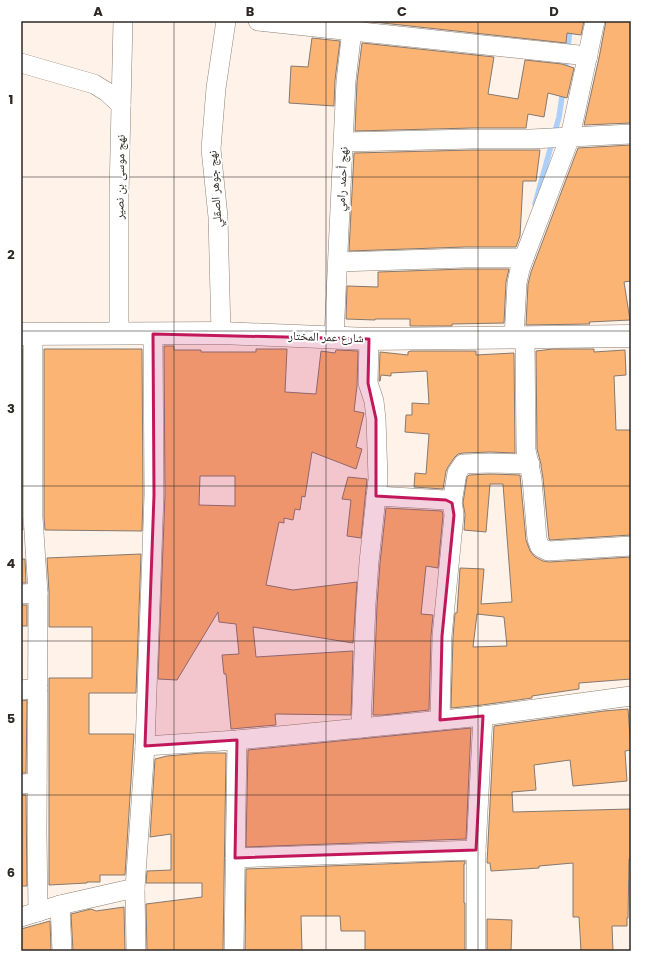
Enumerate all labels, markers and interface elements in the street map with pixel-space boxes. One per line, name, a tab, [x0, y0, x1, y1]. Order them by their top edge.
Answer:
text: A	[93, 2, 103, 21]
text: B	[246, 2, 255, 21]
text: C	[397, 2, 407, 21]
text: D	[549, 2, 559, 21]
text: 1	[9, 90, 13, 109]
street label: نهج موسى بن نصير	[110, 134, 129, 221]
street label: نهج أحمد رامي	[331, 146, 354, 212]
street label: نهج جوهر الصقلي	[203, 150, 228, 228]
text: 2	[7, 245, 15, 264]
street label: شارع عمر المختار	[287, 327, 364, 346]
text: 3	[7, 399, 15, 418]
text: 4	[7, 554, 16, 573]
text: 5	[7, 709, 15, 728]
text: 6	[7, 863, 15, 882]

